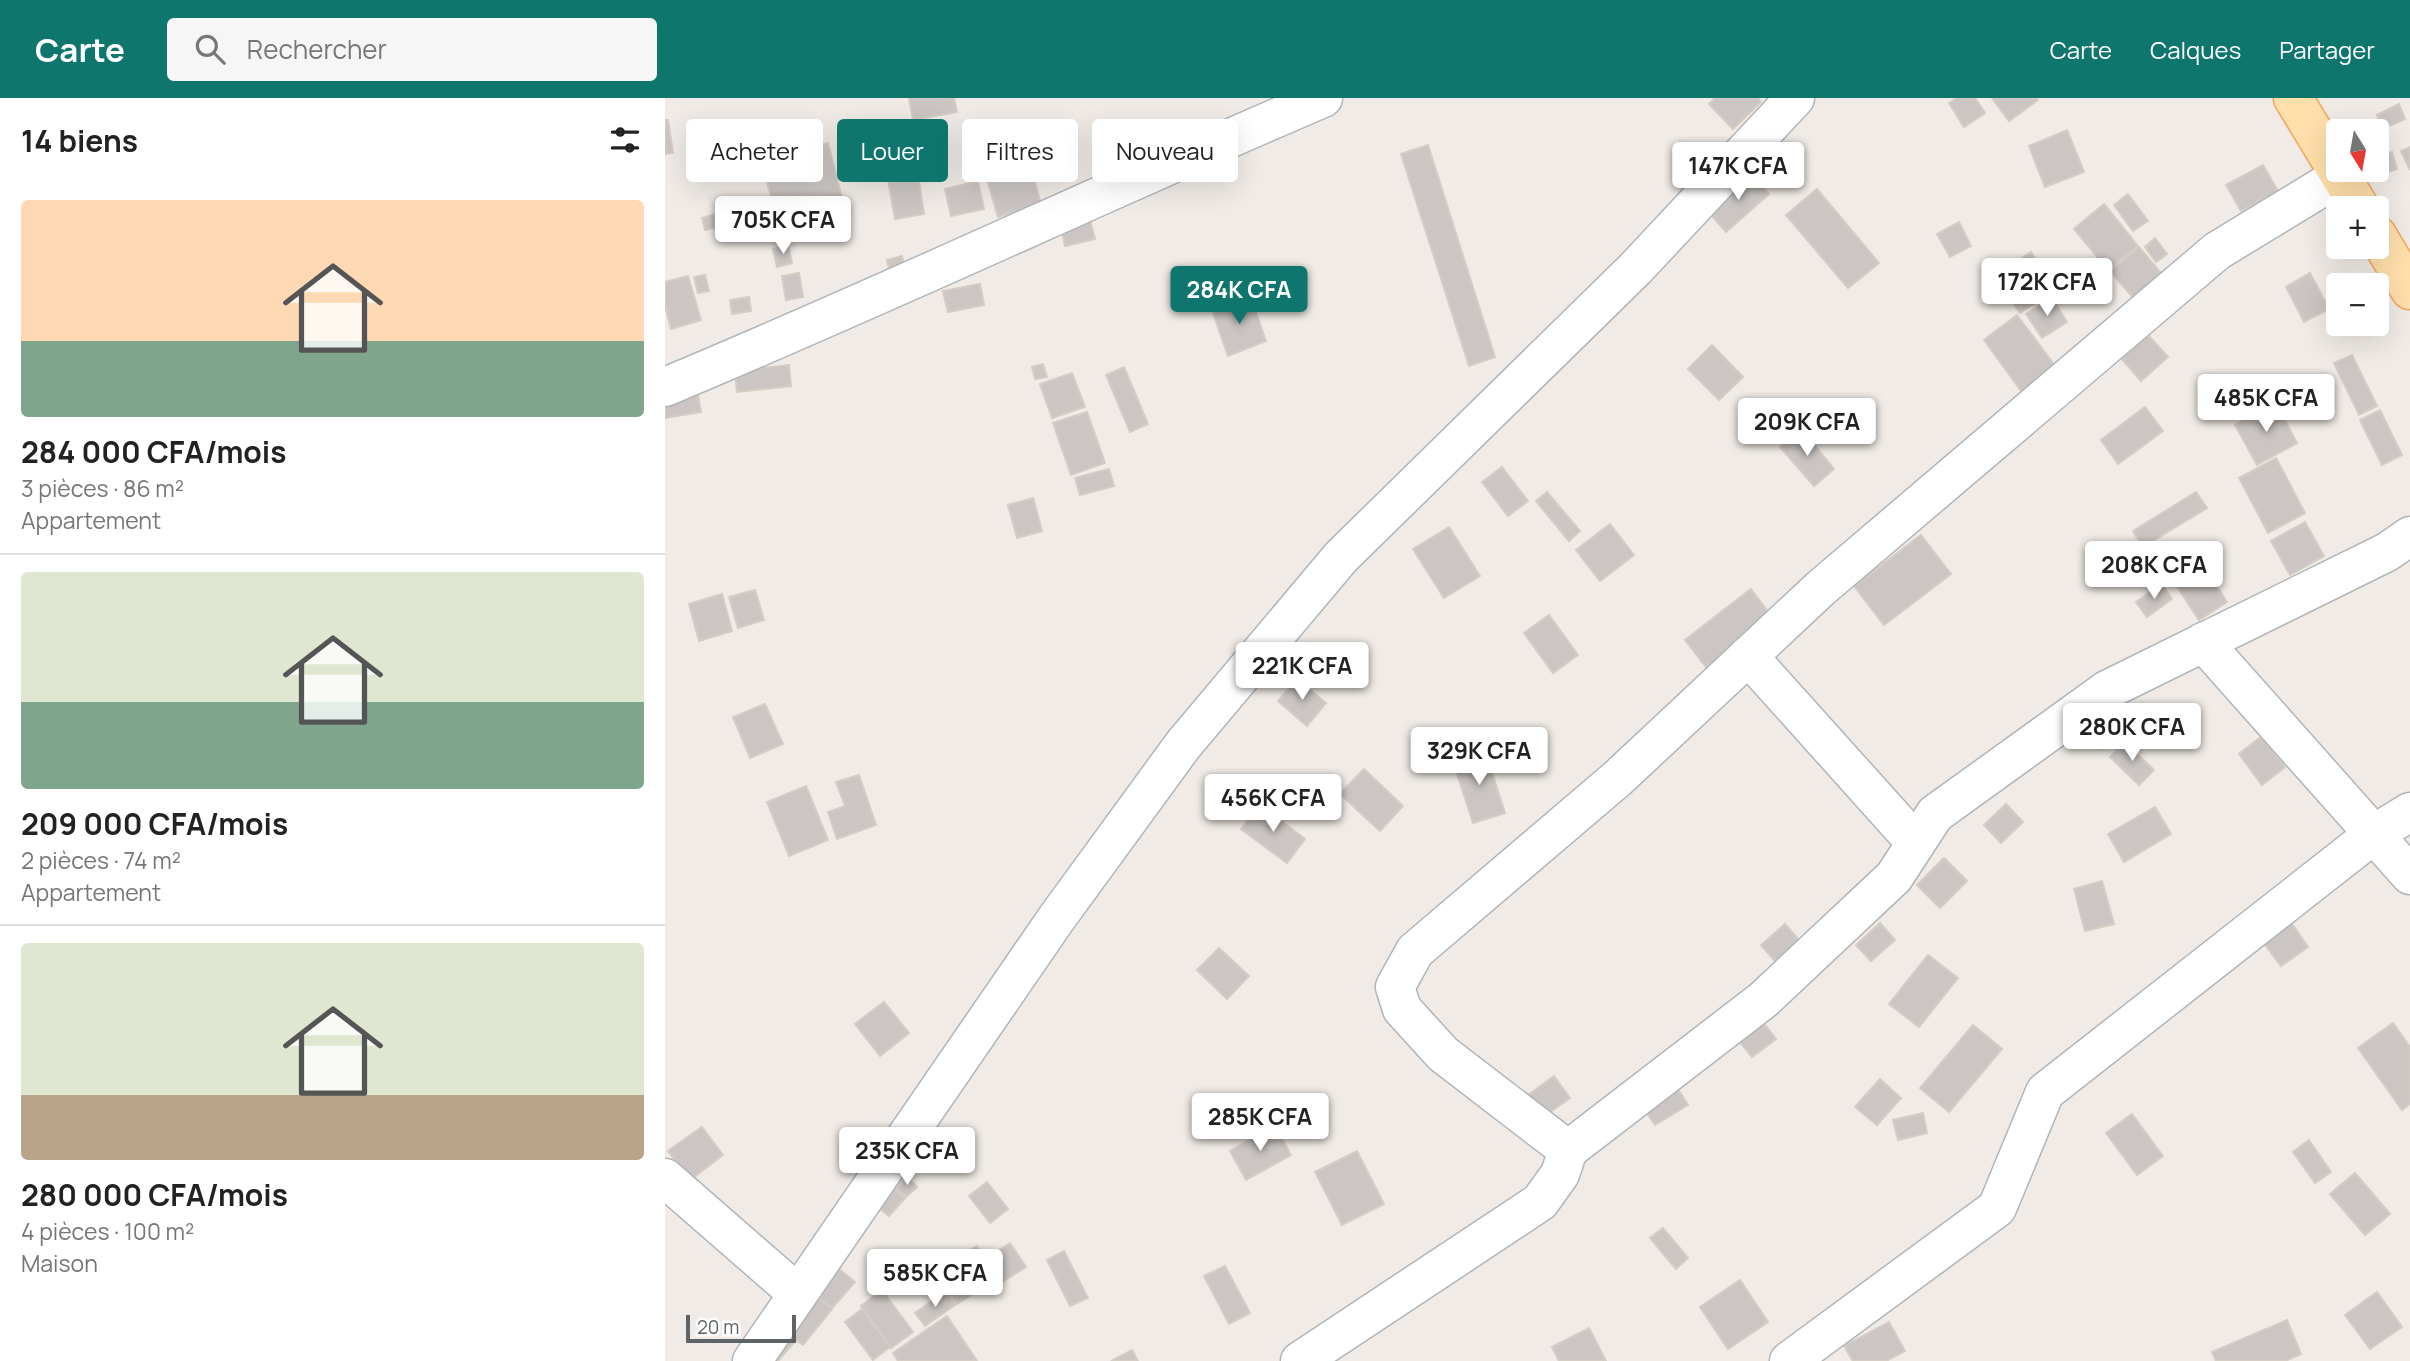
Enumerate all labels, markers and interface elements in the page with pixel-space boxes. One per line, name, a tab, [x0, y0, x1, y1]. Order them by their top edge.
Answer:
search box	[167, 18, 657, 81]
text: Carte	[35, 27, 125, 72]
icon: search	[191, 30, 229, 68]
text: Rechercher	[247, 31, 387, 67]
text: Carte	[2050, 33, 2112, 66]
text: Calques	[2150, 33, 2241, 66]
text: Partager	[2279, 33, 2375, 66]
chip: Acheter	[686, 119, 823, 182]
chip: Louer	[837, 119, 948, 182]
chip: Filtres	[962, 119, 1078, 182]
chip: Nouveau	[1092, 119, 1238, 182]
north arrow	[2326, 119, 2389, 182]
map controls	[2326, 119, 2389, 336]
text: 14 biens	[21, 120, 138, 161]
icon: filters	[606, 121, 644, 159]
pin: 147K CFA	[1666, 142, 1810, 202]
text: 147K CFA	[1688, 149, 1788, 181]
button: +	[2326, 196, 2389, 259]
pin: 705K CFA	[711, 197, 855, 256]
text: 705K CFA	[731, 203, 835, 235]
icon: home	[270, 245, 396, 371]
pin: 172K CFA	[1975, 258, 2119, 318]
text: 172K CFA	[1997, 265, 2097, 297]
pin: 284K CFA	[1167, 266, 1311, 326]
text: 284K CFA	[1186, 273, 1292, 305]
button: −	[2326, 273, 2389, 336]
pin: 485K CFA	[2194, 374, 2338, 434]
text: 485K CFA	[2214, 381, 2318, 413]
pin: 209K CFA	[1735, 398, 1879, 458]
text: 209K CFA	[1754, 405, 1860, 437]
text: 284 000 CFA/mois	[21, 431, 286, 472]
text: 3 pièces · 86 m²	[21, 472, 184, 504]
text: Appartement	[21, 504, 161, 536]
pin: 208K CFA	[2082, 542, 2226, 601]
text: 208K CFA	[2101, 548, 2207, 580]
icon: home	[270, 617, 396, 743]
pin: 221K CFA	[1230, 642, 1374, 702]
text: 221K CFA	[1252, 649, 1352, 681]
pin: 280K CFA	[2060, 704, 2204, 763]
text: 280K CFA	[2079, 710, 2185, 742]
pin: 329K CFA	[1407, 728, 1551, 787]
text: 329K CFA	[1427, 734, 1531, 766]
pin: 456K CFA	[1201, 774, 1345, 834]
text: 456K CFA	[1220, 781, 1326, 813]
text: 209 000 CFA/mois	[21, 803, 288, 844]
text: 2 pièces · 74 m²	[21, 844, 181, 876]
text: Appartement	[21, 876, 161, 908]
icon: home	[270, 988, 396, 1114]
pin: 285K CFA	[1188, 1094, 1332, 1153]
text: 285K CFA	[1208, 1100, 1312, 1132]
pin: 235K CFA	[835, 1128, 979, 1187]
text: 235K CFA	[855, 1134, 959, 1166]
text: 280 000 CFA/mois	[21, 1174, 288, 1215]
text: 4 pièces · 100 m²	[21, 1215, 194, 1247]
text: Maison	[21, 1247, 98, 1279]
pin: 585K CFA	[863, 1250, 1007, 1309]
text: 585K CFA	[883, 1256, 987, 1288]
scale bar	[686, 1312, 796, 1344]
text: 20 m	[697, 1314, 739, 1340]

